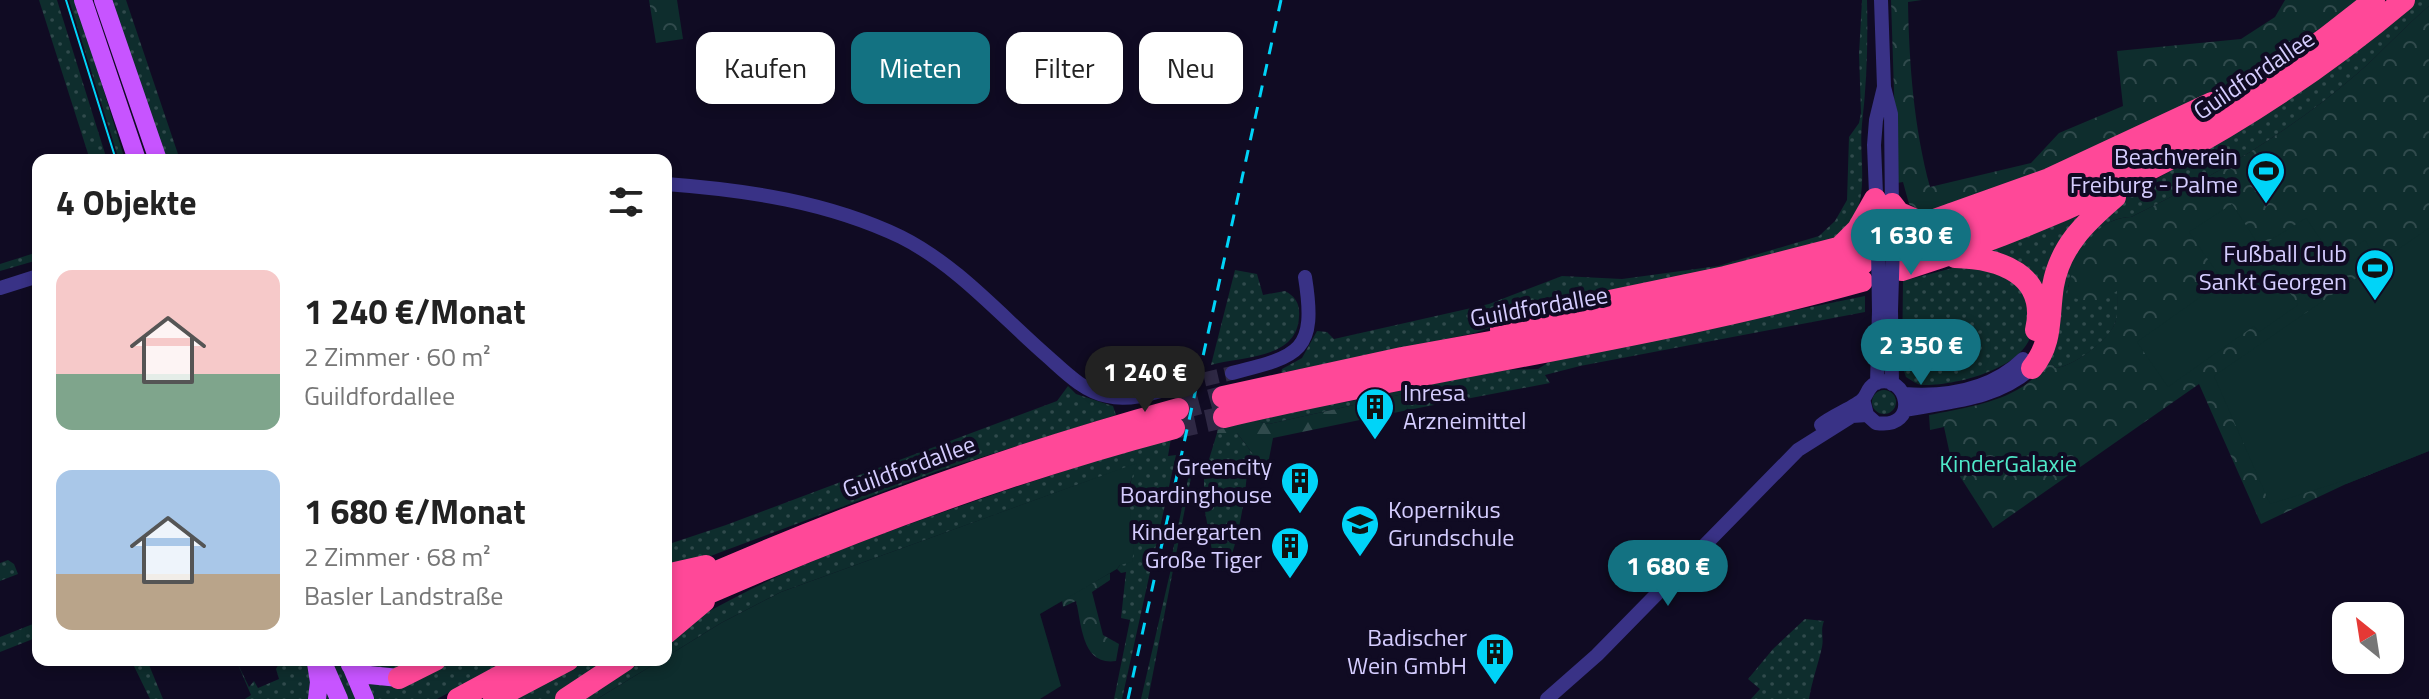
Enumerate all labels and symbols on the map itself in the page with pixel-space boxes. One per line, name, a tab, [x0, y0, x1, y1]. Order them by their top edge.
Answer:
street label: Guildfordallee	[2186, 20, 2321, 128]
place label: Beachverein Freiburg - Palme	[2070, 138, 2238, 202]
sports icon: Beachverein Freiburg - Palme	[2245, 150, 2287, 205]
pin: 1 630 €	[1837, 209, 1985, 277]
place label: Fußball Club Sankt Georgen	[2199, 235, 2347, 299]
sports icon: Fußball Club Sankt Georgen	[2354, 247, 2396, 302]
street label: Guildfordallee	[1467, 276, 1611, 336]
pin: 2 350 €	[1847, 319, 1995, 387]
pin: 1 240 €	[1071, 346, 1219, 414]
place label: Inresa Arzneimittel	[1403, 374, 1527, 438]
building icon: Inresa Arzneimittel	[1354, 386, 1396, 441]
street label: Guildfordallee	[837, 425, 980, 507]
park label: KinderGalaxie	[1939, 445, 2077, 481]
place label: Greencity Boardinghouse	[1120, 448, 1272, 512]
building icon: Greencity Boardinghouse	[1279, 460, 1321, 515]
place label: Kopernikus Grundschule	[1388, 491, 1514, 555]
school or university icon: Kopernikus Grundschule	[1339, 503, 1381, 558]
place label: Kindergarten Große Tiger	[1131, 513, 1262, 577]
building icon: Kindergarten Große Tiger	[1269, 525, 1311, 580]
pin: 1 680 €	[1594, 540, 1742, 608]
north arrow	[2332, 602, 2404, 674]
place label: Badischer Wein GmbH	[1347, 619, 1467, 683]
building icon: Badischer Wein GmbH	[1474, 631, 1516, 686]

